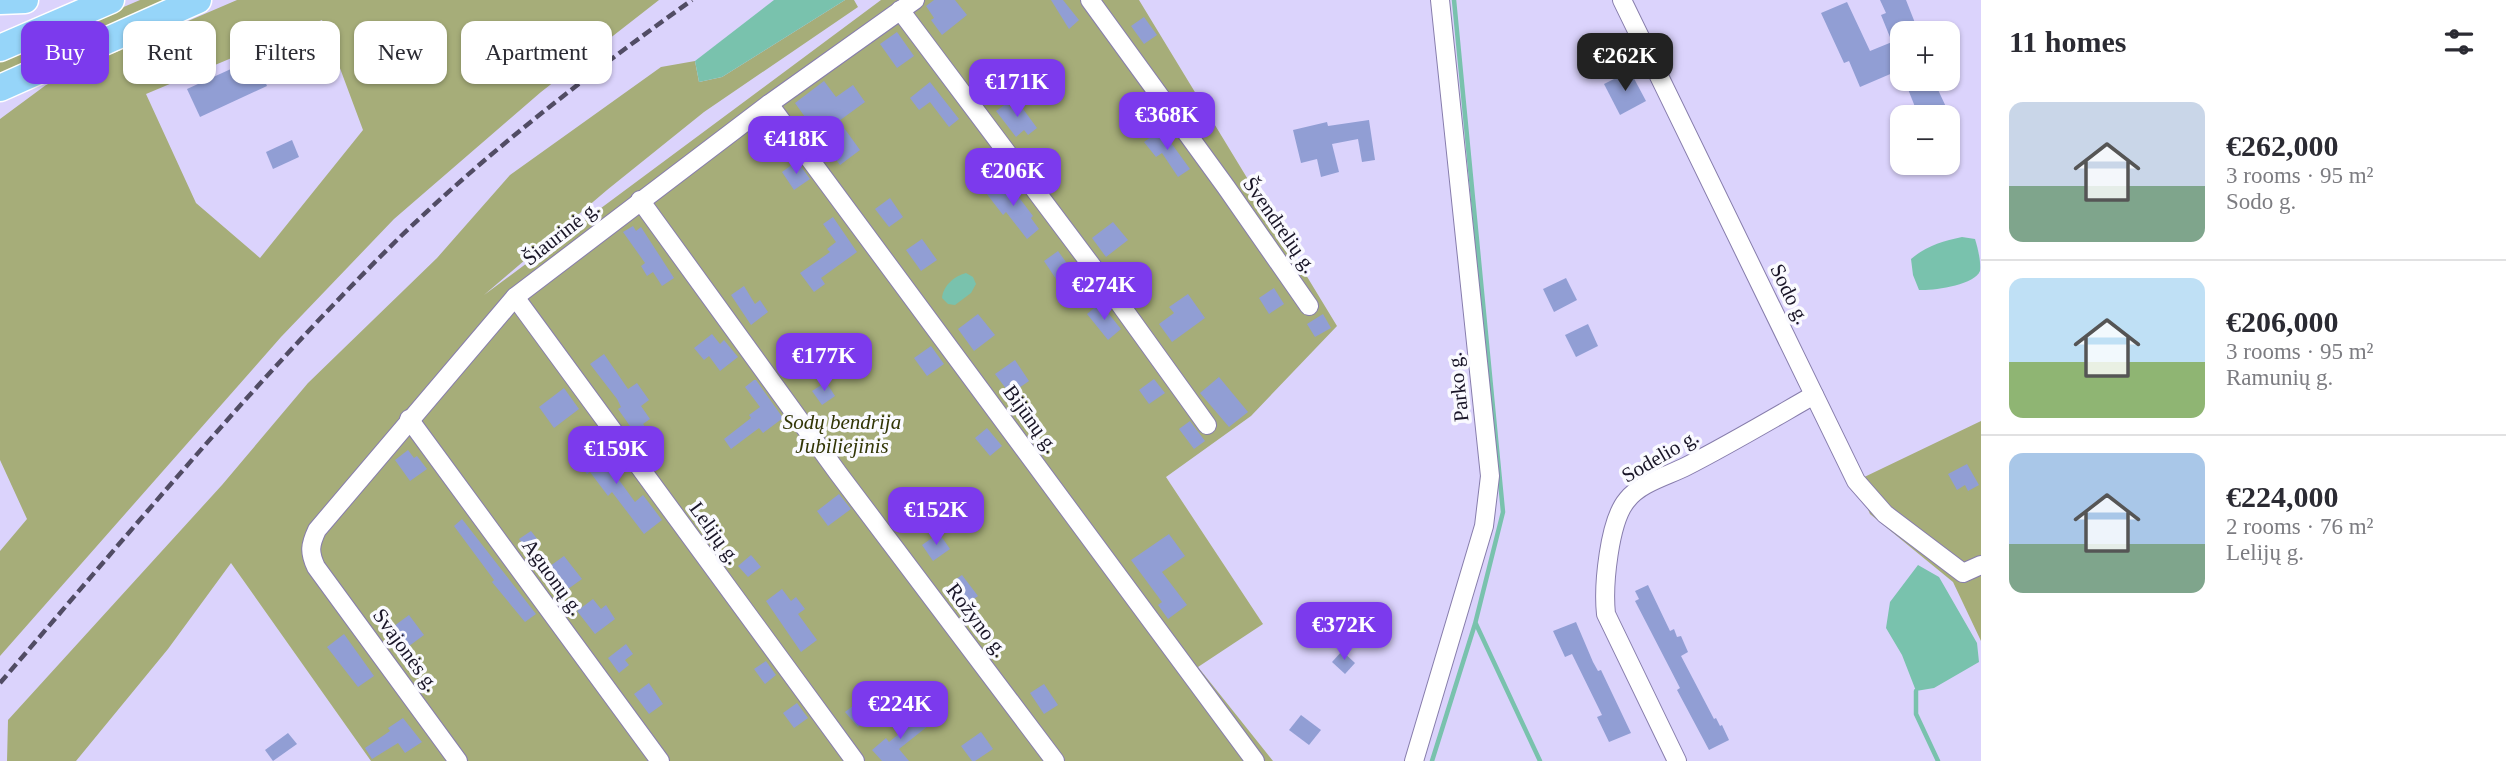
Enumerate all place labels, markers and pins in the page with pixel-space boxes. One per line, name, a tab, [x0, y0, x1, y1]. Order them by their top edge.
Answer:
pin: €262K	[1576, 34, 1674, 93]
pin: €171K	[968, 60, 1066, 119]
pin: €368K	[1118, 92, 1216, 152]
pin: €418K	[747, 116, 845, 176]
pin: €206K	[964, 148, 1062, 208]
pin: €274K	[1055, 262, 1153, 322]
pin: €177K	[775, 334, 873, 393]
pin: €159K	[567, 426, 665, 486]
pin: €152K	[887, 488, 985, 547]
pin: €372K	[1295, 602, 1393, 662]
pin: €224K	[851, 682, 949, 741]

